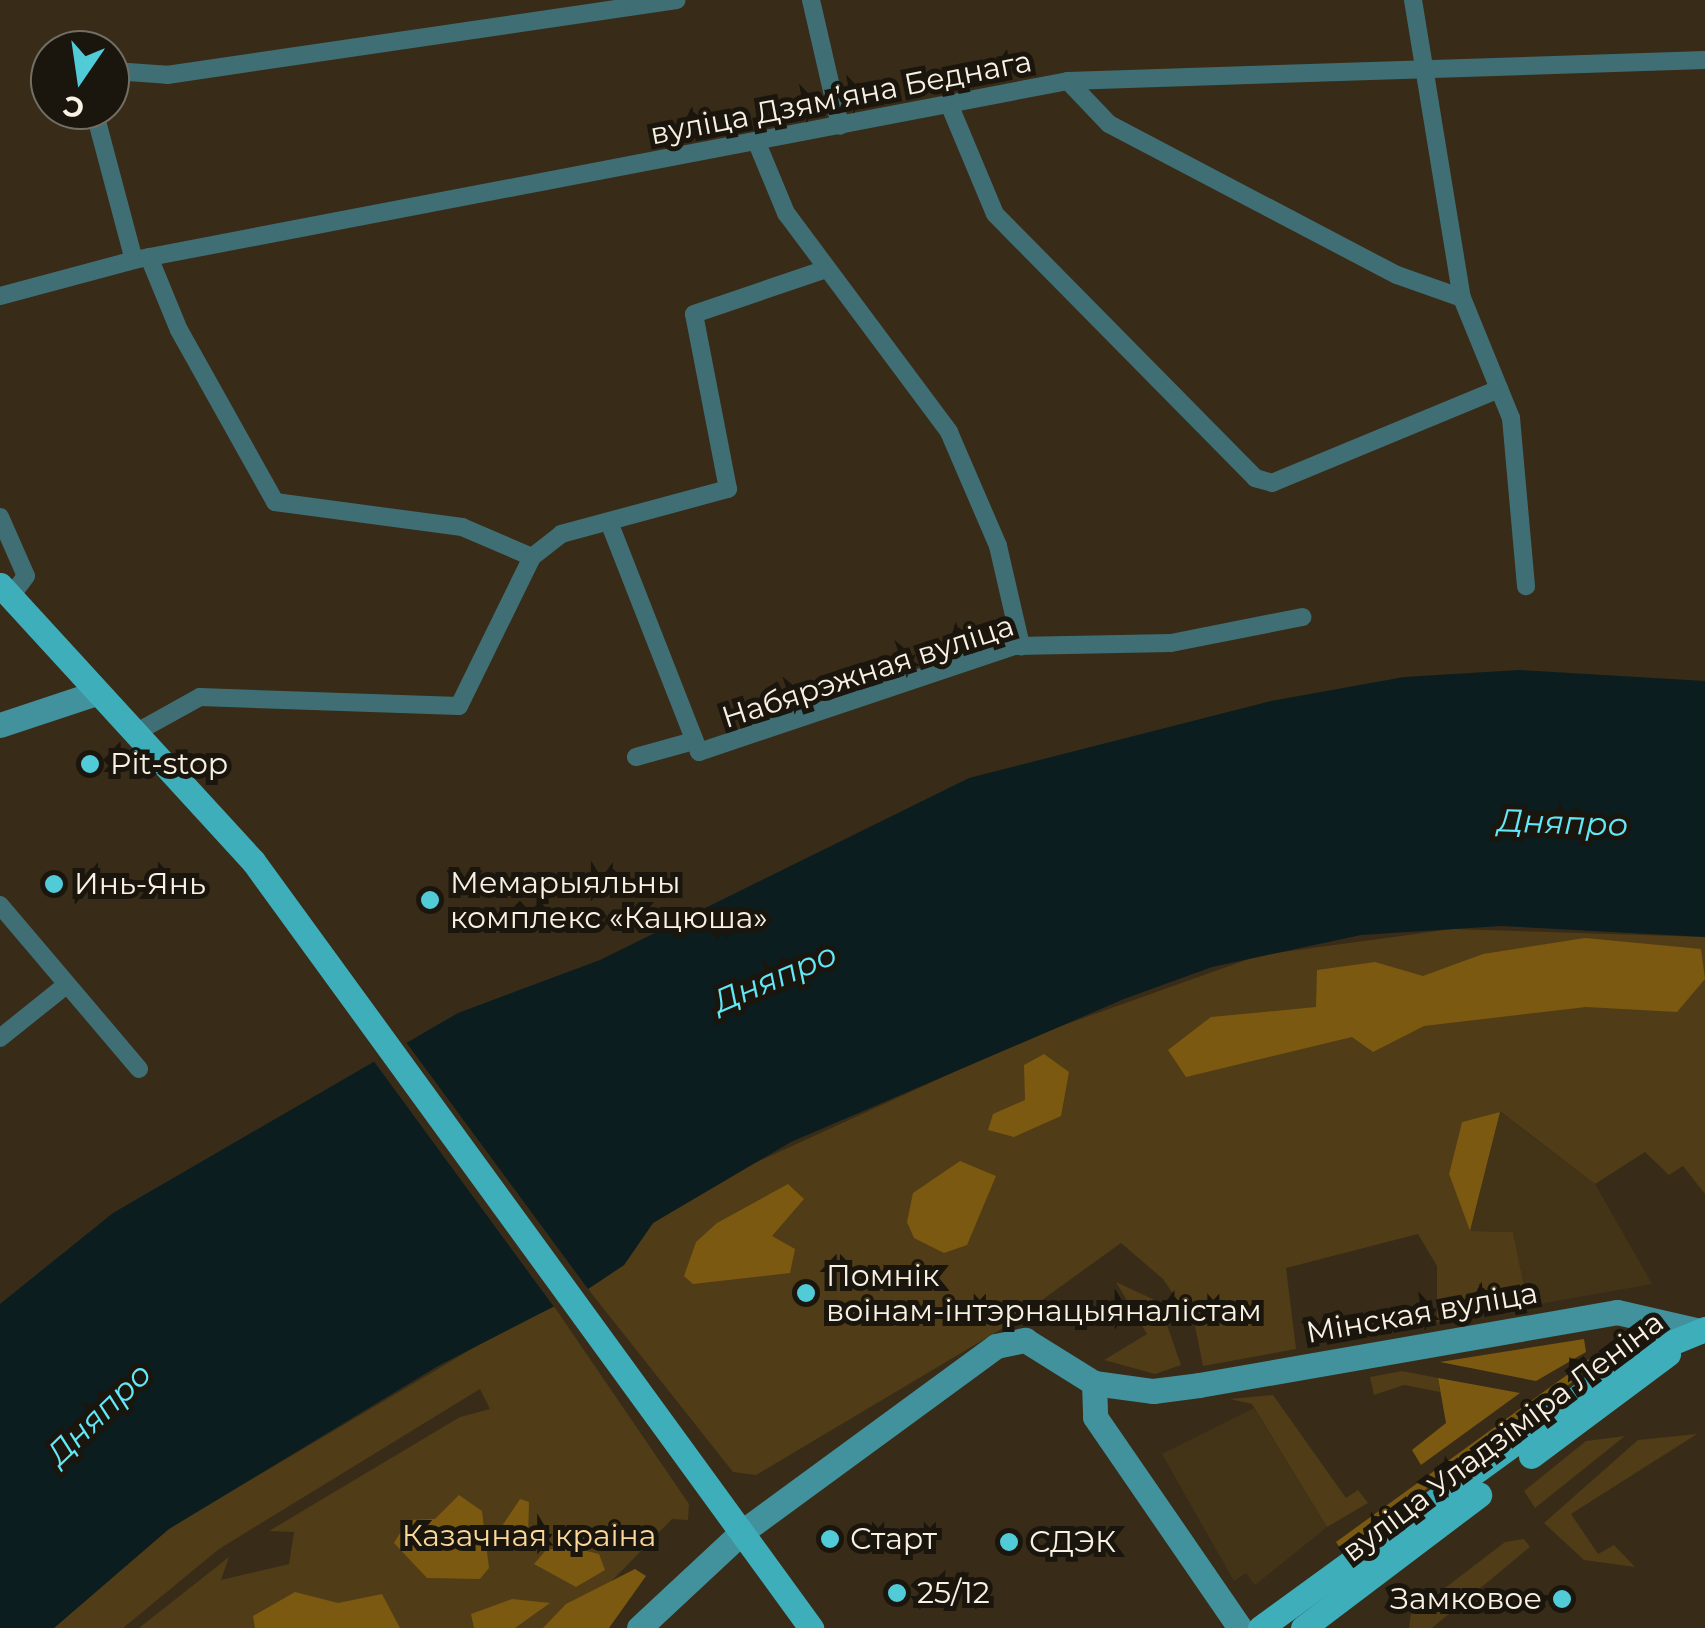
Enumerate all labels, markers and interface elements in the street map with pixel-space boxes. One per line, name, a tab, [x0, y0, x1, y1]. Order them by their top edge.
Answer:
north arrow	[30, 30, 130, 130]
street label: вуліца Дзямʼяна Беднага	[647, 43, 1035, 153]
text: С	[60, 88, 87, 126]
street label: Набярэжная вуліца	[718, 608, 1018, 736]
place label: Pit-stop	[110, 746, 228, 782]
marker: Pit-stop	[79, 753, 101, 775]
water label: Дняпро	[1497, 802, 1629, 844]
place label: Мемарыяльны комплекс «Кацюша»	[450, 865, 768, 936]
place label: Инь-Янь	[74, 866, 206, 902]
marker: Инь-Янь	[43, 873, 65, 895]
marker: Мемарыяльны комплекс «Кацюша»	[419, 889, 441, 911]
water label: Дняпро	[707, 935, 843, 1021]
place label: Помнік воінам-інтэрнацыяналістам	[826, 1258, 1262, 1328]
street label: Мінская вуліца	[1303, 1275, 1541, 1351]
marker: Помнік воінам-інтэрнацыяналістам	[795, 1282, 817, 1304]
street label: вуліца Уладзіміра Леніна	[1335, 1304, 1671, 1570]
water label: Дняпро	[39, 1355, 159, 1473]
park label: Казачная краіна	[402, 1518, 656, 1554]
place label: Старт	[850, 1521, 937, 1557]
place label: СДЭК	[1029, 1524, 1116, 1560]
marker: Старт	[819, 1528, 841, 1550]
marker: СДЭК	[998, 1531, 1020, 1553]
place label: 25/12	[917, 1575, 990, 1611]
place label: Замковое	[1390, 1581, 1542, 1617]
marker: 25/12	[886, 1582, 908, 1604]
marker: Замковое	[1551, 1588, 1573, 1610]

